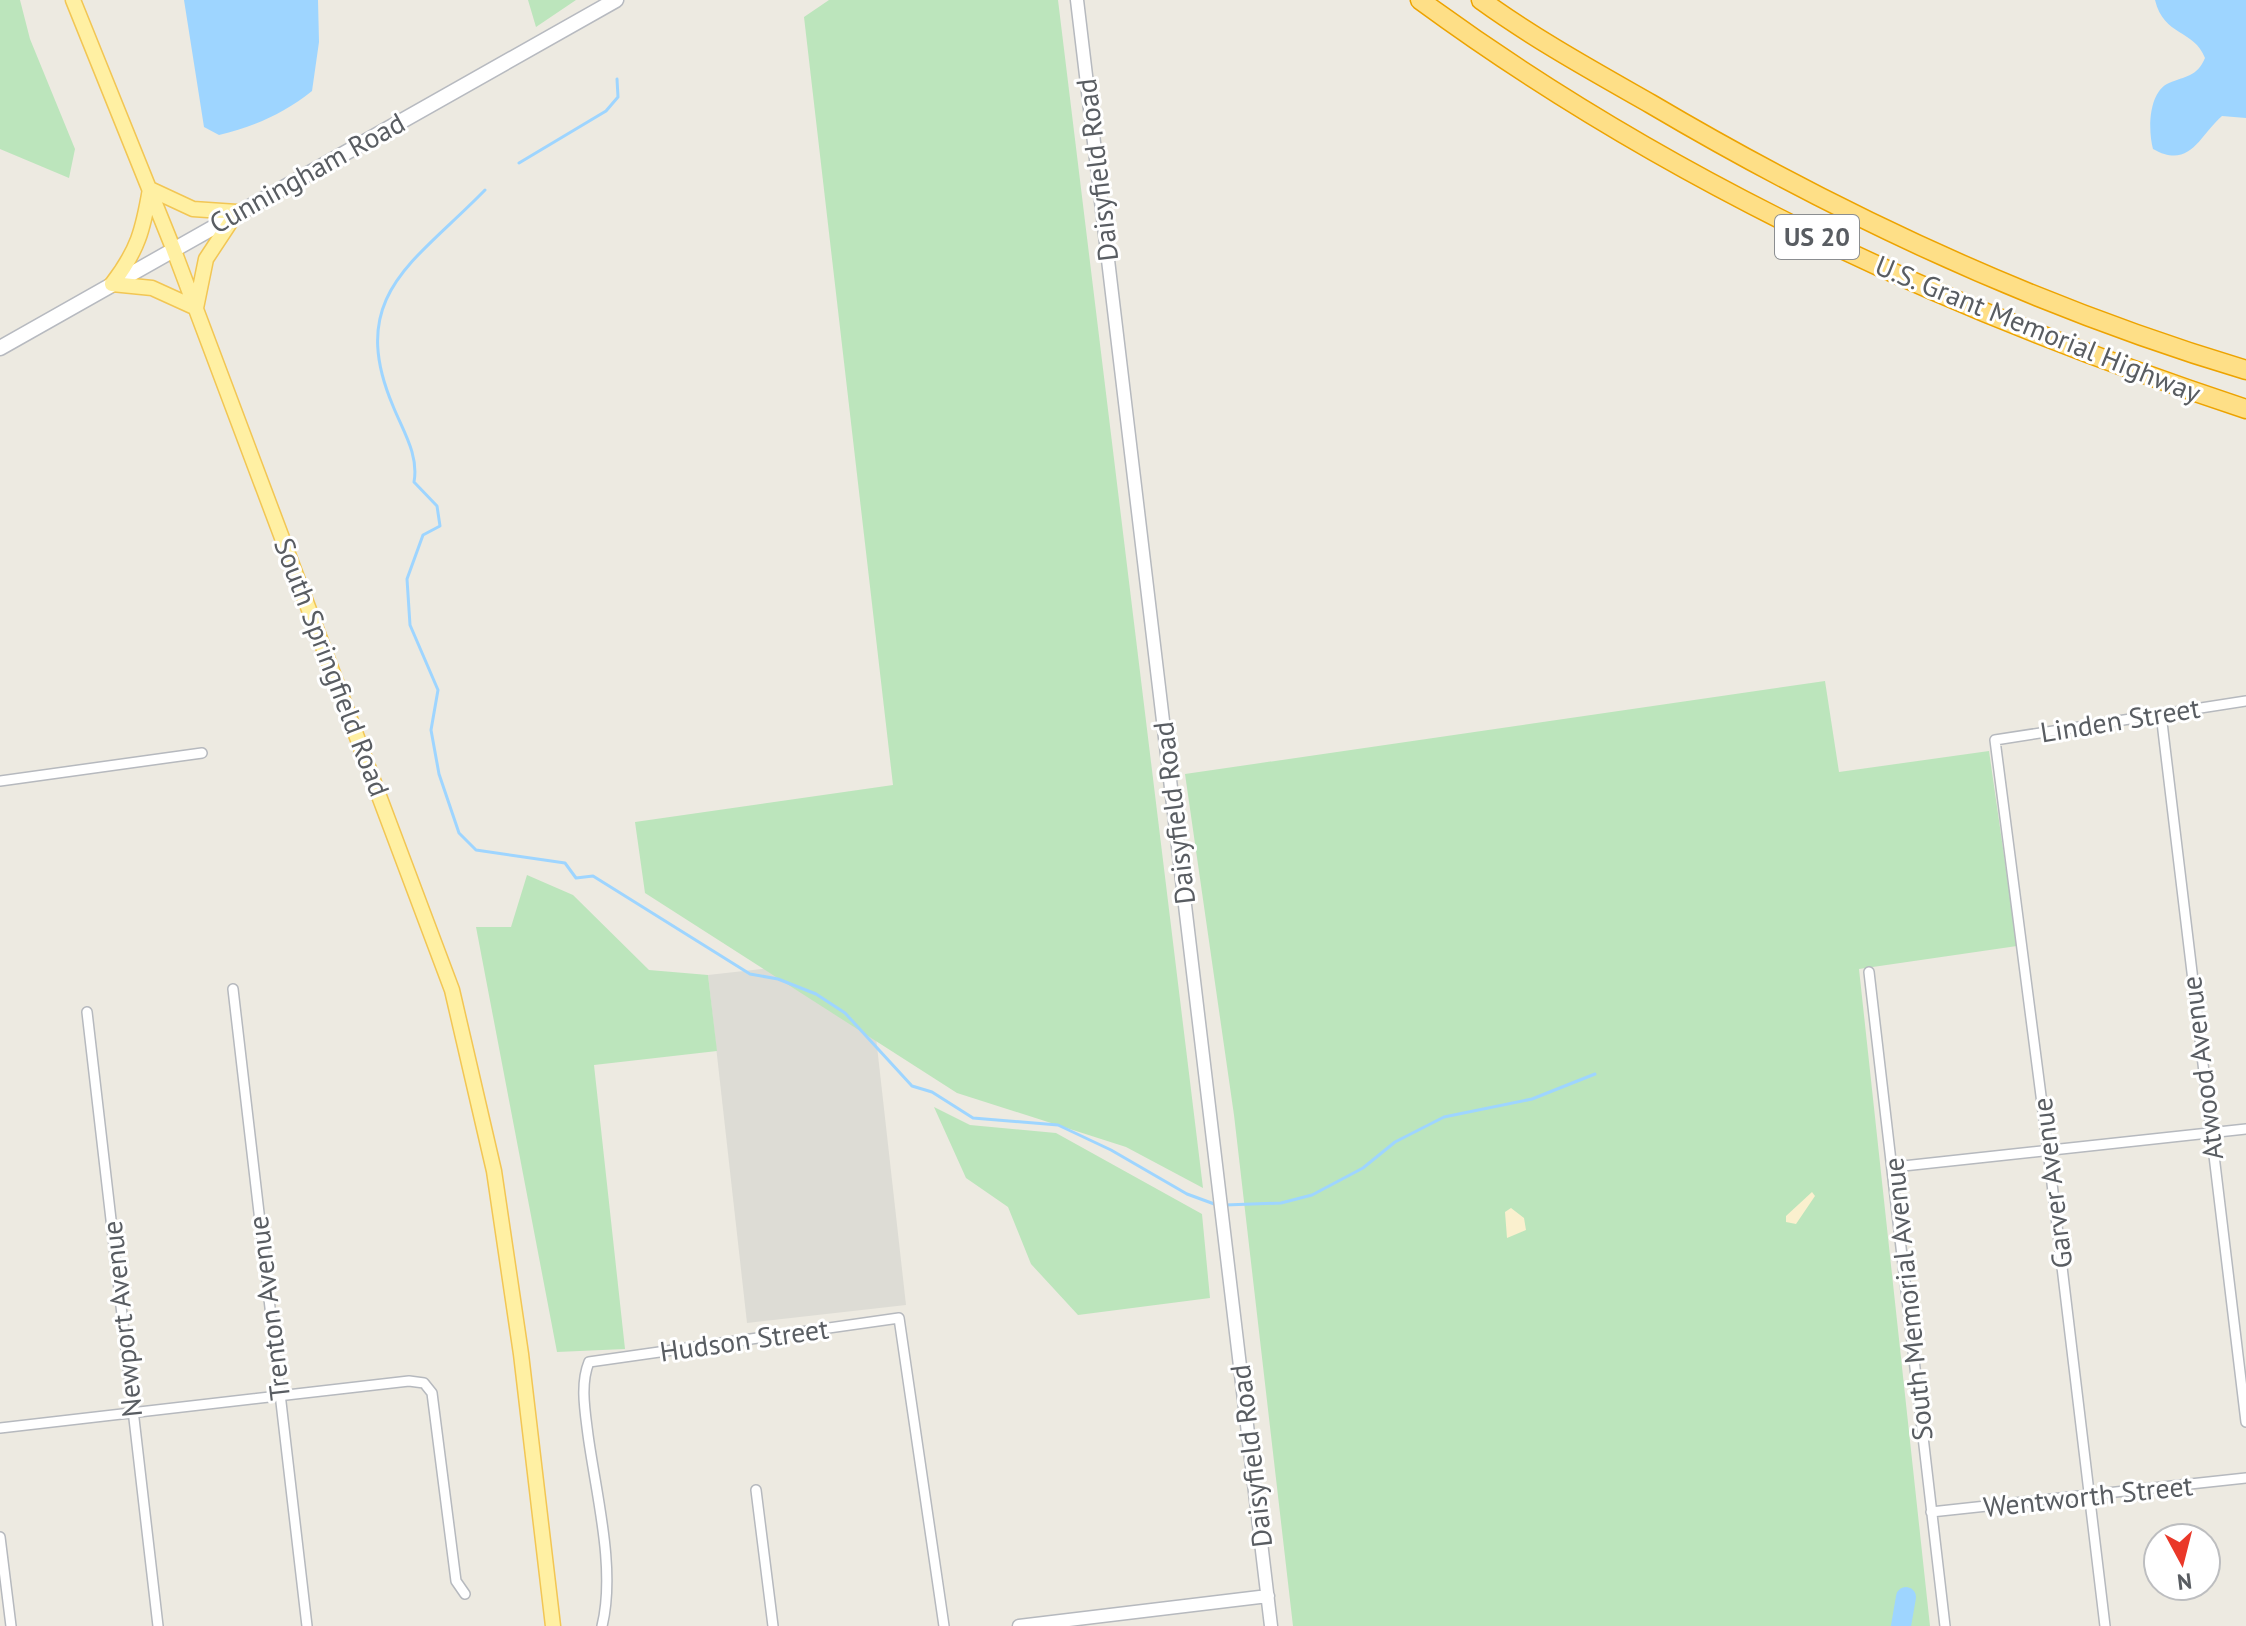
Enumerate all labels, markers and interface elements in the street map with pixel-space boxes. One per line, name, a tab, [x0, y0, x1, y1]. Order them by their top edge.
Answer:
street label: Daisyfield Road	[1067, 77, 1126, 264]
street label: Cunningham Road	[203, 104, 411, 242]
road number: US 20	[1775, 215, 1859, 259]
street label: U.S. Grant Memorial Highway	[1870, 246, 2206, 411]
street label: South Springfield Road	[266, 532, 399, 801]
street label: Linden Street	[2038, 689, 2203, 750]
street label: Daisyfield Road	[1144, 720, 1203, 907]
street label: Atwood Avenue	[2172, 974, 2231, 1162]
street label: Garver Avenue	[2023, 1096, 2080, 1270]
street label: South Memorial Avenue	[1874, 1156, 1941, 1442]
street label: Trenton Avenue	[239, 1214, 298, 1402]
street label: Newport Avenue	[93, 1219, 150, 1419]
street label: Hudson Street	[657, 1309, 831, 1370]
street label: Daisyfield Road	[1221, 1363, 1280, 1550]
street label: Wentworth Street	[1981, 1466, 2195, 1525]
north arrow	[2142, 1522, 2222, 1602]
text: N	[2176, 1567, 2193, 1597]

